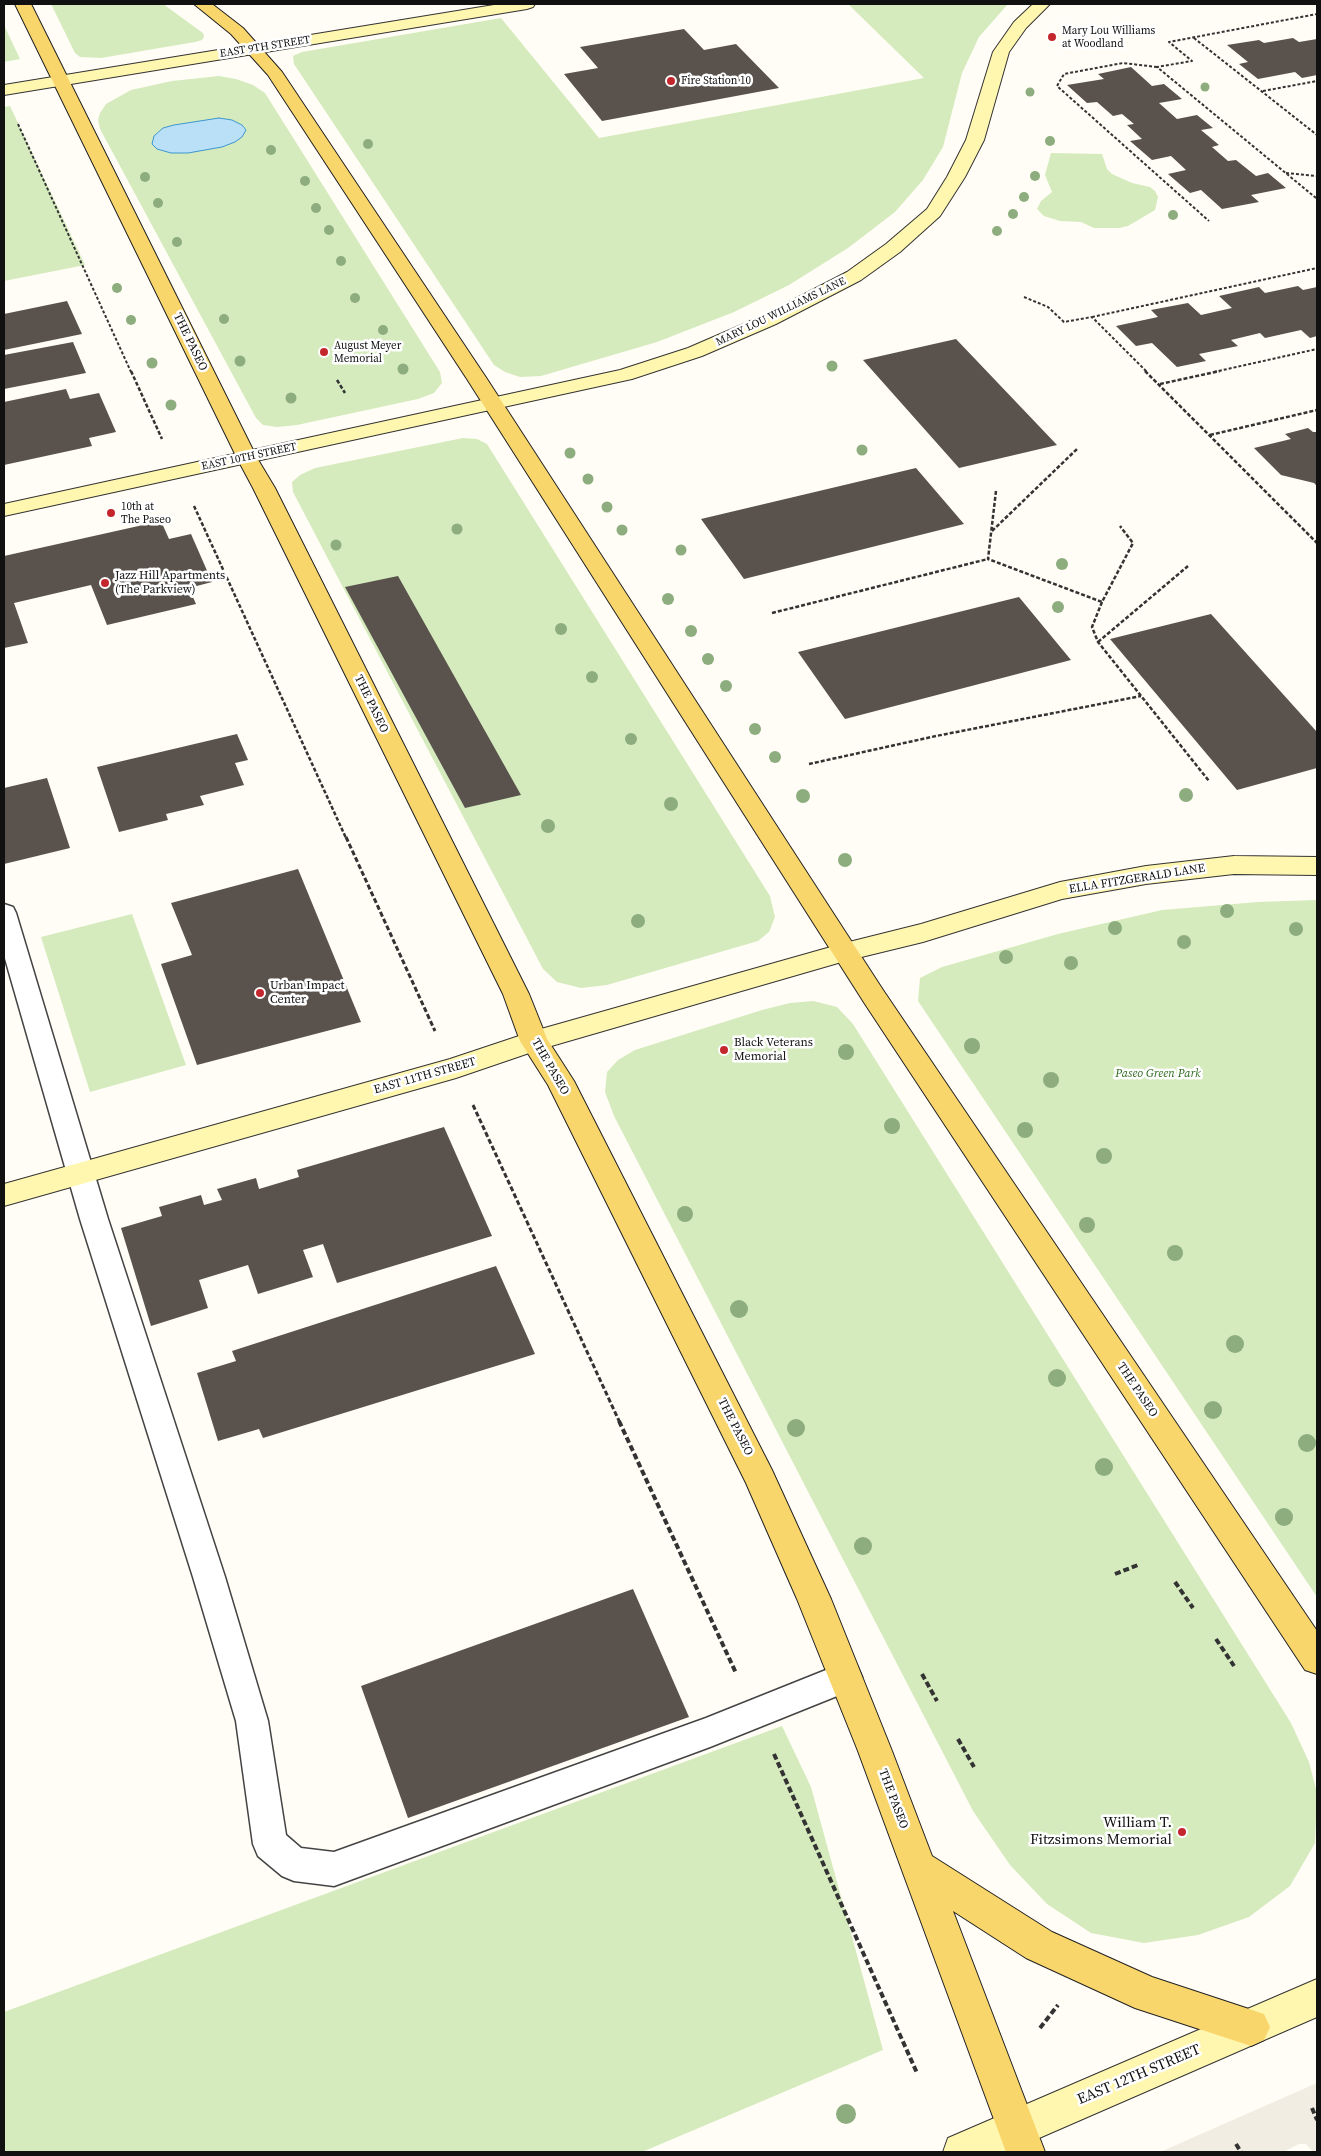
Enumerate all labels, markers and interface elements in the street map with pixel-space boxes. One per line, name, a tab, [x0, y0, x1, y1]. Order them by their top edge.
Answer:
place label: Mary Lou Williams at Woodland	[1062, 24, 1155, 50]
marker: Mary Lou Williams at Woodland	[1046, 31, 1058, 43]
street label: EAST 9TH STREET	[219, 33, 311, 61]
place label: Fire Station 10	[681, 74, 751, 88]
marker: Fire Station 10	[665, 75, 677, 87]
street label: MARY LOU WILLIAMS LANE	[714, 275, 848, 349]
street label: THE PASEO	[170, 311, 210, 373]
place label: August Meyer Memorial	[334, 339, 401, 365]
marker: August Meyer Memorial	[318, 346, 330, 358]
street label: EAST 10TH STREET	[200, 440, 298, 474]
place label: 10th at The Paseo	[121, 500, 171, 526]
marker: 10th at The Paseo	[105, 507, 117, 519]
place label: Jazz Hill Apartments (The Parkview)	[115, 569, 225, 597]
marker: Jazz Hill Apartments (The Parkview)	[99, 577, 111, 589]
street label: THE PASEO	[351, 673, 391, 735]
street label: ELLA FITZGERALD LANE	[1068, 861, 1206, 897]
place label: Urban Impact Center	[270, 979, 344, 1007]
marker: Urban Impact Center	[254, 987, 266, 999]
street label: THE PASEO	[528, 1036, 572, 1098]
place label: Black Veterans Memorial	[734, 1036, 813, 1064]
marker: Black Veterans Memorial	[718, 1044, 730, 1056]
street label: EAST 11TH STREET	[372, 1055, 478, 1097]
park label: Paseo Green Park	[1115, 1067, 1201, 1081]
street label: THE PASEO	[1113, 1360, 1161, 1420]
street label: THE PASEO	[714, 1396, 756, 1458]
street label: THE PASEO	[875, 1767, 911, 1831]
place label: William T. Fitzsimons Memorial	[1030, 1814, 1172, 1849]
marker: William T. Fitzsimons Memorial	[1176, 1826, 1188, 1838]
street label: EAST 12TH STREET	[1075, 2041, 1203, 2109]

